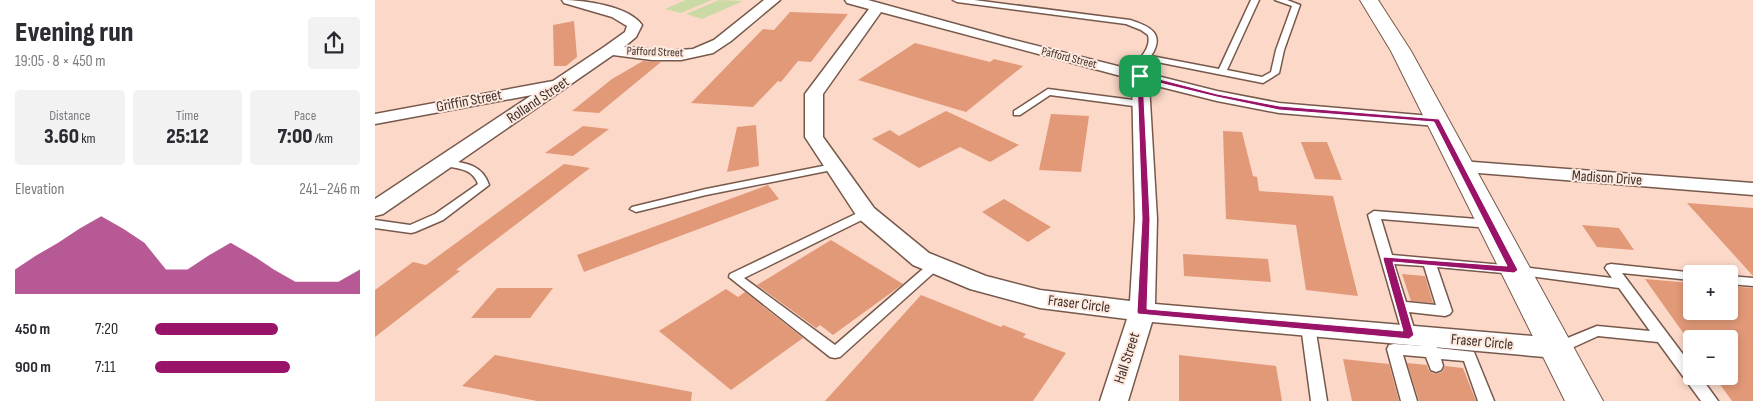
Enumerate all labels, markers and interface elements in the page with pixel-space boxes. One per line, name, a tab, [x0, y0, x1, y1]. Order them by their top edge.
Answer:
text: Evening run	[15, 16, 133, 49]
button: share	[308, 17, 360, 69]
street label: Pafford Street	[626, 44, 684, 60]
street label: Pafford Street	[1040, 44, 1099, 72]
text: 19:05 · 8 × 450 m	[15, 52, 106, 71]
pin	[1119, 55, 1161, 97]
icon: arrive	[1126, 62, 1154, 90]
street label: Rolland Street	[503, 72, 573, 128]
street label: Griffin Street	[435, 85, 504, 117]
text: Distance	[49, 107, 90, 124]
text: Time	[176, 107, 199, 124]
text: Pace	[294, 107, 316, 124]
text: 3.60	[44, 124, 79, 149]
text: 25:12	[166, 124, 209, 149]
text: 7:00	[277, 124, 312, 149]
text: km	[79, 130, 96, 147]
text: /km	[312, 130, 333, 147]
street label: Madison Drive	[1571, 166, 1643, 190]
text: Elevation	[15, 180, 64, 199]
text: 241–246 m	[299, 180, 360, 199]
map controls	[1683, 265, 1738, 385]
button: +	[1683, 265, 1738, 320]
street label: Fraser Circle	[1047, 291, 1111, 317]
text: 450 m	[15, 320, 50, 339]
text: 7:20	[95, 320, 118, 339]
street label: Hall Street	[1110, 329, 1144, 386]
street label: Fraser Circle	[1450, 330, 1514, 354]
button: −	[1683, 330, 1738, 385]
text: 900 m	[15, 358, 51, 377]
text: 7:11	[95, 358, 116, 377]

